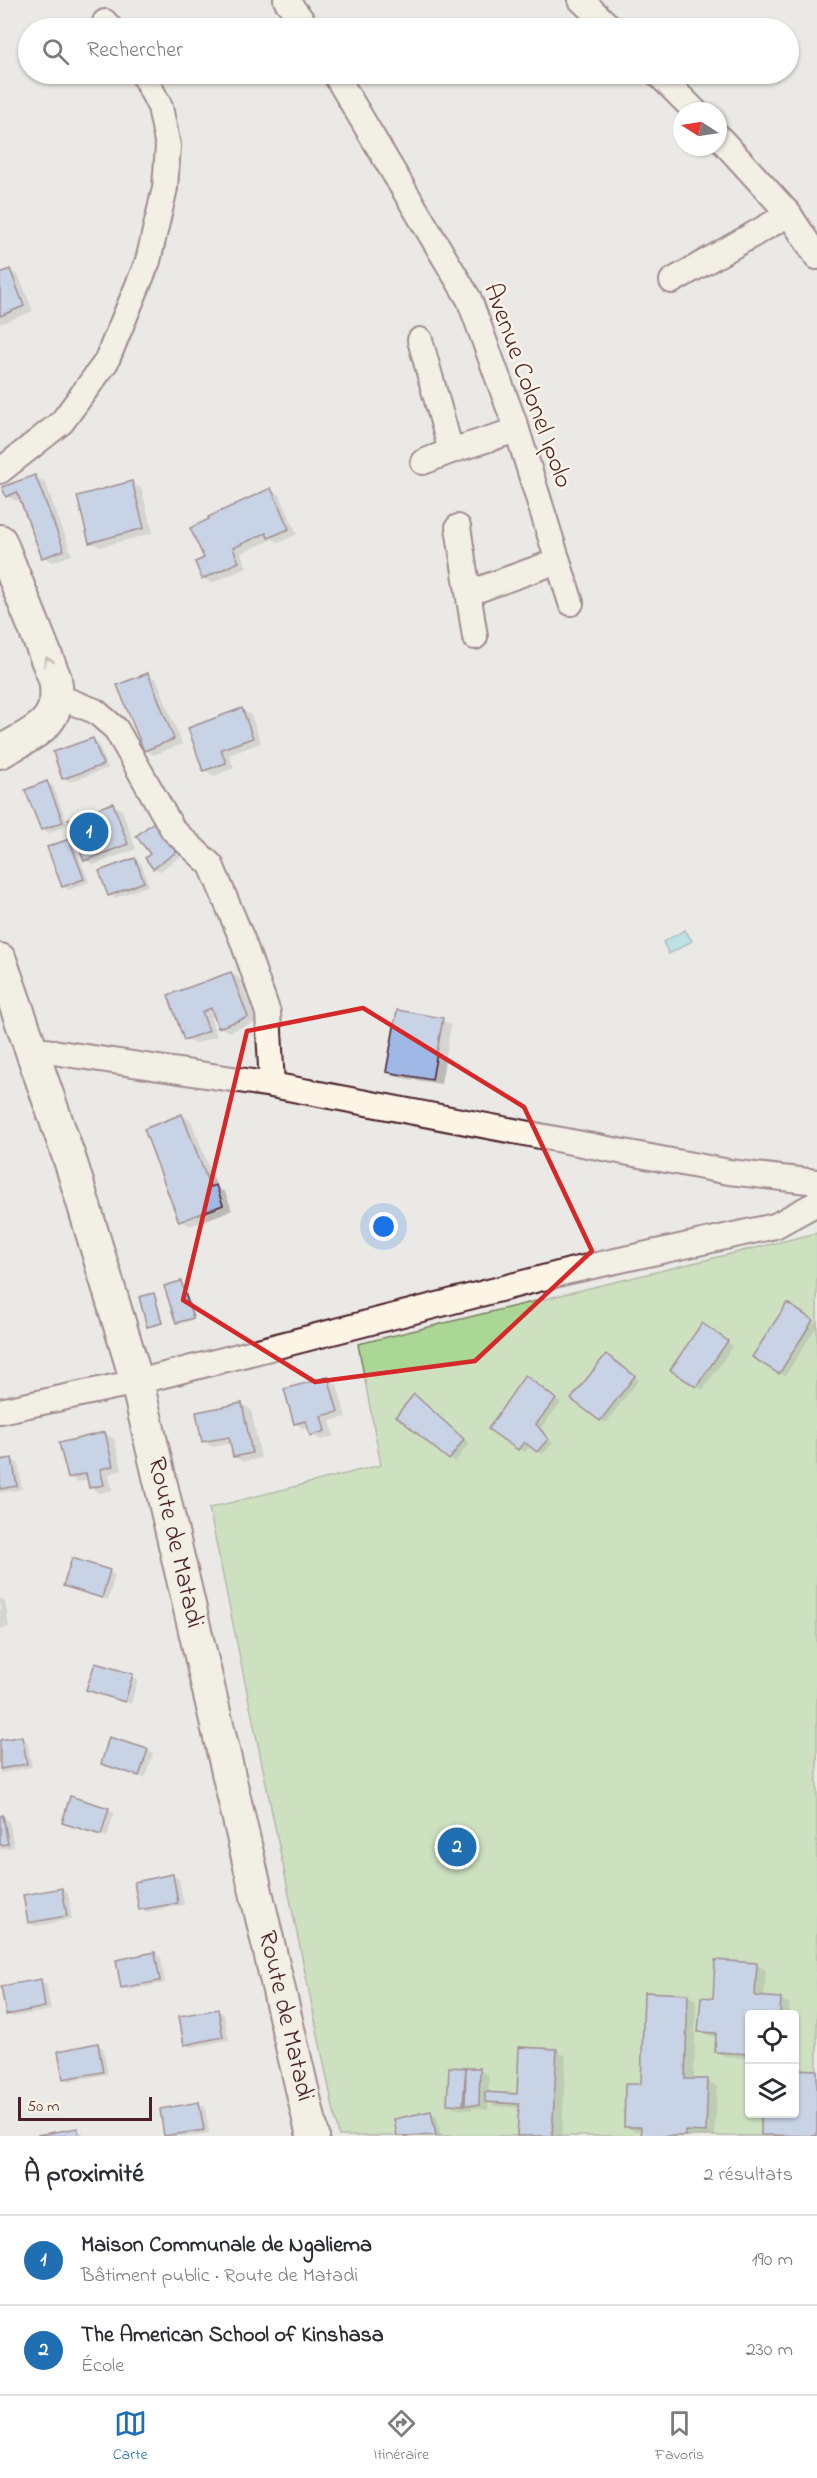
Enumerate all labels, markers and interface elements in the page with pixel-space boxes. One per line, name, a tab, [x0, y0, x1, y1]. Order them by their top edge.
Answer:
search box	[18, 18, 799, 84]
icon: search	[39, 35, 72, 68]
text: Rechercher	[87, 35, 183, 67]
north arrow	[673, 102, 727, 156]
street label: Avenue Colonel Ipolo	[472, 278, 582, 494]
one-way arrow	[43, 657, 55, 668]
pin: 1	[70, 810, 109, 854]
your location	[369, 1212, 398, 1241]
street label: Route de Matadi	[136, 1454, 213, 1632]
pin: 2	[438, 1824, 476, 1870]
street label: Route de Matadi	[247, 1927, 323, 2105]
map controls	[745, 2010, 799, 2118]
button: locate	[745, 2010, 799, 2064]
button: layers	[745, 2064, 799, 2118]
scale bar	[18, 2094, 152, 2122]
text: 50 m	[27, 2095, 59, 2119]
text: À proximité	[24, 2156, 144, 2194]
text: 2 résultats	[704, 2161, 793, 2190]
text: Maison Communale de Ngaliema	[81, 2230, 372, 2262]
text: 1	[40, 2246, 47, 2275]
text: 190 m	[751, 2246, 793, 2275]
text: Bâtiment public · Route de Matadi	[81, 2262, 358, 2291]
text: The American School of Kinshasa	[81, 2320, 384, 2352]
text: 2	[39, 2336, 48, 2365]
text: 230 m	[746, 2336, 793, 2365]
text: École	[81, 2352, 124, 2381]
tab: Carte	[113, 2407, 148, 2467]
tab: Itinéraire	[373, 2407, 429, 2467]
tab: Favoris	[655, 2407, 704, 2467]

